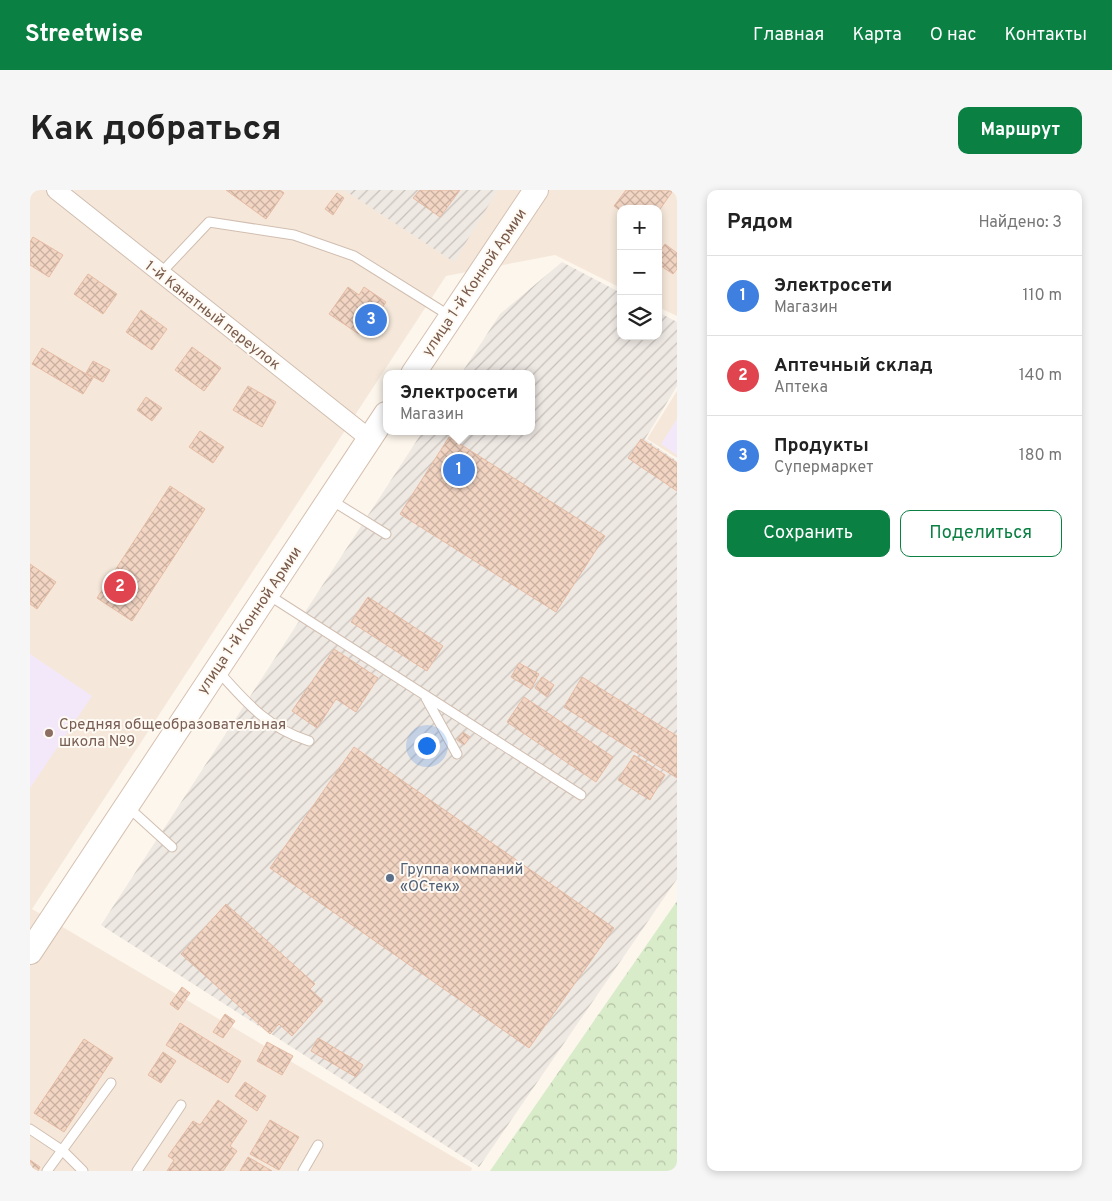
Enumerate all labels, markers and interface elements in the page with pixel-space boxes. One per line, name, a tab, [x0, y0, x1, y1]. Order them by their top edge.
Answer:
text: Streetwise	[25, 20, 143, 50]
text: Главная	[753, 24, 824, 47]
text: Карта	[852, 24, 902, 47]
text: О нас	[930, 24, 976, 47]
text: Контакты	[1004, 24, 1087, 47]
button: Маршрут	[958, 107, 1082, 154]
text: Как добраться	[30, 108, 282, 152]
street label: улица 1-й Конной Армии	[419, 205, 532, 360]
map controls	[617, 205, 662, 340]
button: +	[617, 205, 662, 250]
text: Рядом	[727, 209, 793, 236]
text: Найдено: 3	[978, 213, 1062, 233]
button: −	[617, 250, 662, 295]
street label: 1-й Канатный переулок	[140, 257, 284, 375]
text: Электросети	[774, 274, 892, 298]
text: 1	[740, 286, 746, 306]
text: 110 m	[1022, 286, 1062, 306]
button: layers	[617, 295, 662, 340]
text: Магазин	[774, 298, 838, 318]
pin: 3	[355, 301, 387, 339]
text: Аптечный склад	[774, 354, 933, 378]
text: 2	[738, 366, 748, 386]
text: 140 m	[1019, 366, 1062, 386]
popup	[383, 370, 535, 435]
text: Аптека	[774, 378, 828, 398]
text: Электросети	[400, 381, 518, 405]
text: Магазин	[400, 405, 464, 425]
text: Продукты	[774, 434, 869, 458]
text: 3	[738, 446, 748, 466]
text: 180 m	[1019, 446, 1062, 466]
pin: 1	[443, 451, 475, 489]
text: Супермаркет	[774, 458, 874, 478]
button: Сохранить	[727, 510, 890, 557]
button: Поделиться	[900, 510, 1062, 557]
street label: улица 1-й Конной Армии	[194, 543, 307, 698]
pin: 2	[104, 568, 136, 606]
place label: Средняя общеобразовательная школа №9	[59, 716, 286, 752]
marker: Средняя общеобразовательная школа №9	[43, 727, 55, 739]
your location	[414, 733, 440, 759]
place label: Группа компаний «ОСтек»	[400, 861, 523, 897]
marker: Группа компаний «ОСтек»	[384, 872, 396, 884]

